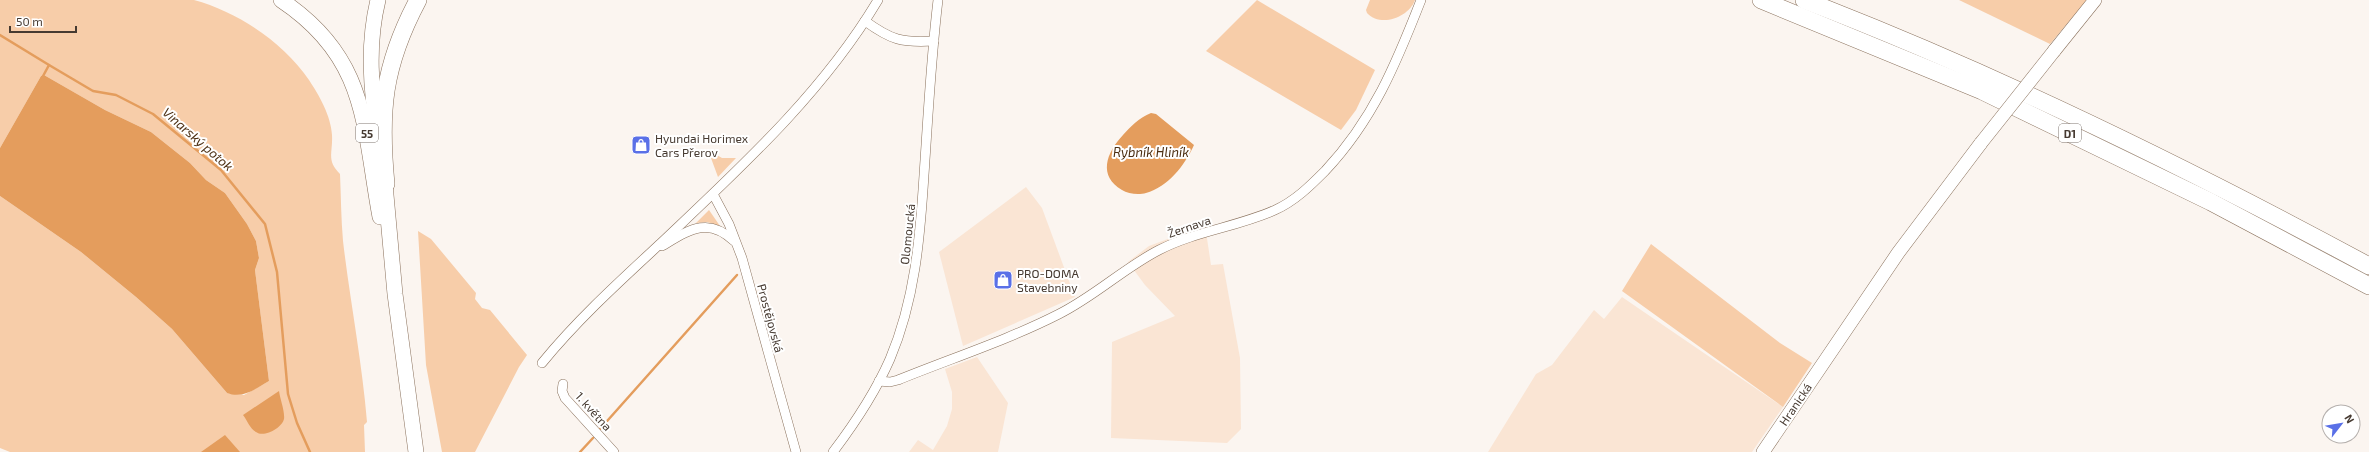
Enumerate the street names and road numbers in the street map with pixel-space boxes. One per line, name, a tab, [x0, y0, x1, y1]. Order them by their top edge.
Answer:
road number: 55	[356, 124, 378, 142]
road number: D1	[2059, 124, 2081, 142]
street label: Olomoucká	[897, 203, 917, 265]
street label: Žernava	[1166, 212, 1212, 240]
street label: Prostějovská	[754, 282, 787, 354]
street label: Hranická	[1776, 380, 1814, 428]
street label: 1. května	[573, 389, 615, 433]

